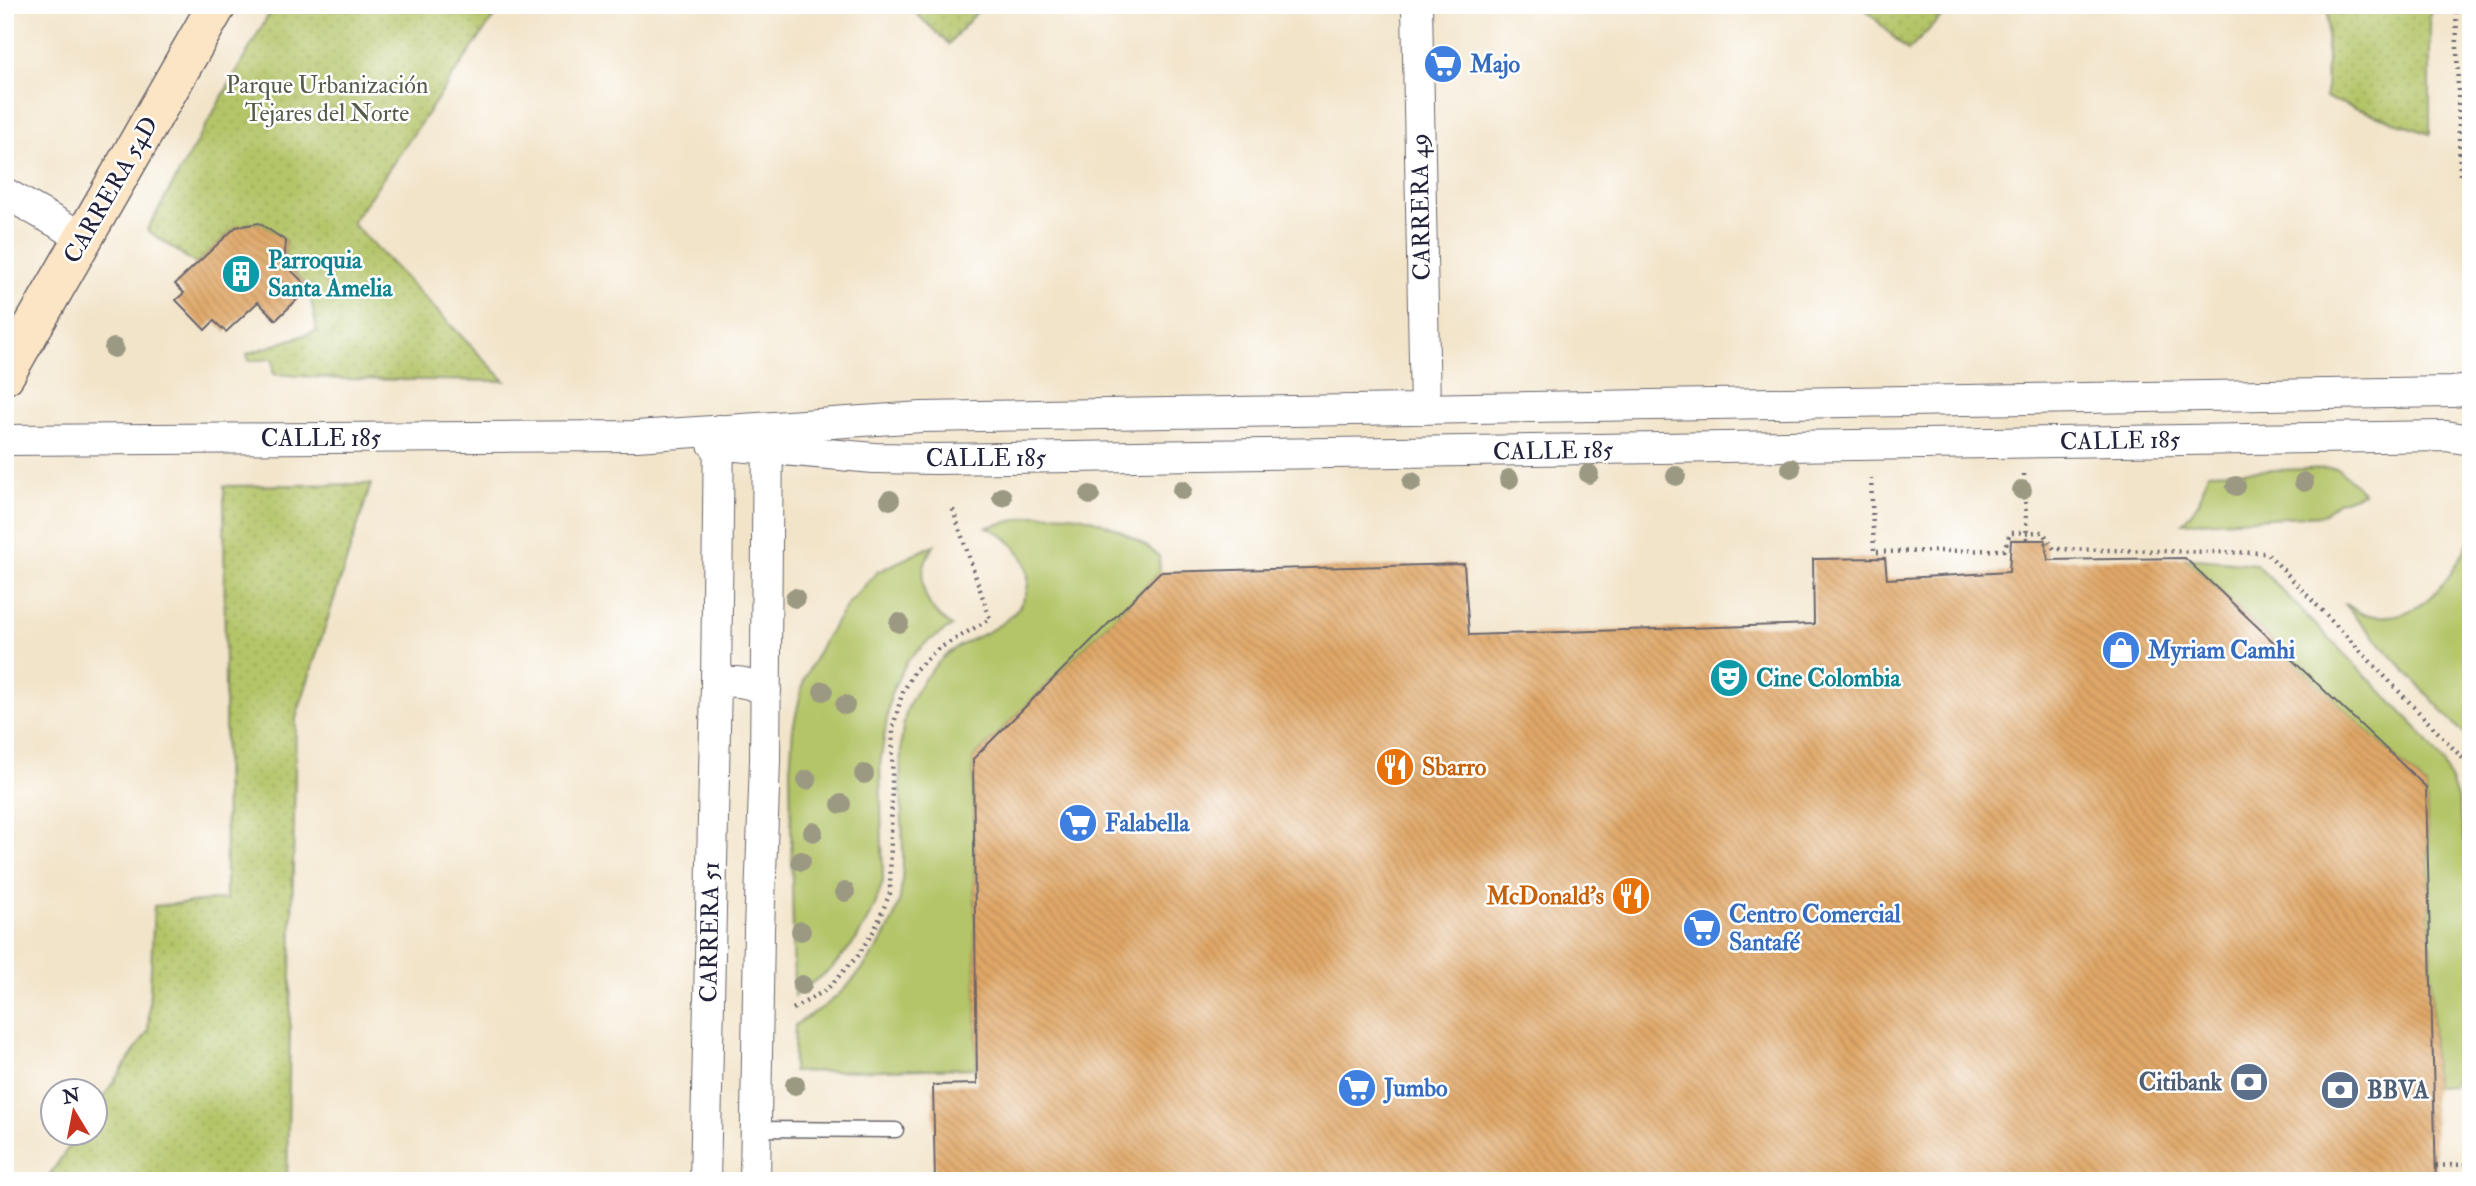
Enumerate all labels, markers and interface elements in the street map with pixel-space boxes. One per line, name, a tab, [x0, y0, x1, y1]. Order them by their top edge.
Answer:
supermarket icon: Majo	[1422, 43, 1464, 85]
place label: Majo	[1469, 49, 1521, 80]
park label: Parque Urbanización Tejares del Norte	[226, 70, 428, 129]
street label: CARRERA 54D	[56, 111, 166, 269]
street label: CARRERA 49	[1404, 133, 1438, 281]
place label: Parroquia Santa Amelia	[268, 245, 394, 304]
building icon: Parroquia Santa Amelia	[220, 253, 262, 295]
street label: CALLE 185	[261, 423, 382, 454]
street label: CALLE 185	[2060, 424, 2181, 458]
street label: CALLE 185	[1493, 434, 1614, 468]
street label: CALLE 185	[926, 443, 1047, 474]
shop icon: Myriam Camhi	[2100, 629, 2142, 671]
place label: Myriam Camhi	[2147, 635, 2296, 666]
theatre icon: Cine Colombia	[1708, 657, 1750, 699]
place label: Cine Colombia	[1756, 663, 1901, 694]
restaurant icon: Sbarro	[1374, 746, 1416, 788]
place label: Sbarro	[1422, 752, 1487, 783]
supermarket icon: Falabella	[1057, 802, 1099, 844]
place label: Falabella	[1105, 808, 1190, 839]
street label: CARRERA 51	[693, 861, 727, 1003]
restaurant icon: McDonald's	[1610, 875, 1652, 917]
place label: McDonald's	[1485, 881, 1604, 912]
place label: Centro Comercial Santafé	[1729, 899, 1902, 958]
supermarket icon: Centro Comercial Santafé	[1681, 907, 1723, 949]
bank icon: Citibank	[2228, 1061, 2270, 1103]
supermarket icon: Jumbo	[1336, 1067, 1378, 1109]
place label: Citibank	[2139, 1067, 2223, 1098]
bank icon: BBVA	[2319, 1069, 2361, 1111]
place label: Jumbo	[1383, 1073, 1448, 1104]
place label: BBVA	[2367, 1075, 2430, 1106]
north arrow	[38, 1078, 108, 1148]
text: N	[60, 1083, 83, 1110]

